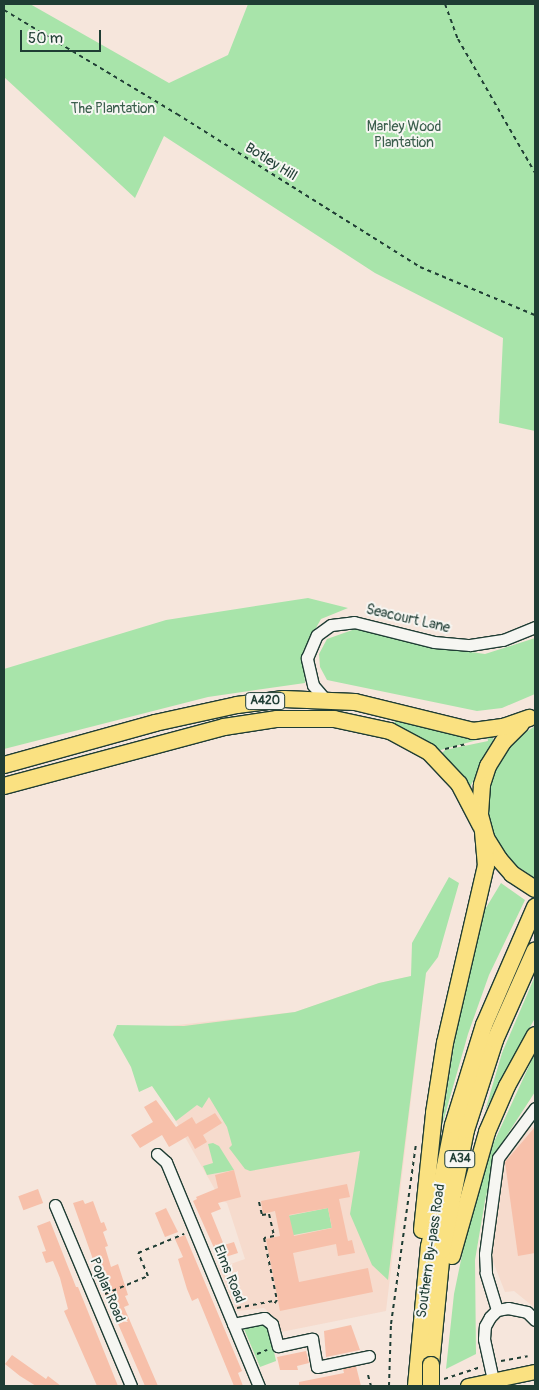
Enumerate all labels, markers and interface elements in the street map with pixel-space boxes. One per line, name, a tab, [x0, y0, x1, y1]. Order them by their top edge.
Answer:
scale bar	[22, 20, 104, 52]
text: 50 m	[28, 29, 63, 48]
park label: The Plantation	[71, 101, 155, 117]
park label: Marley Wood Plantation	[367, 119, 441, 152]
street label: Botley Hill	[242, 139, 300, 185]
street label: Seacourt Lane	[364, 601, 452, 637]
road number: A420	[245, 691, 285, 710]
road number: A34	[444, 1150, 476, 1168]
street label: Southern By-pass Road	[413, 1183, 449, 1319]
street label: Elms Road	[210, 1243, 248, 1305]
street label: Poplar Road	[86, 1255, 128, 1325]

